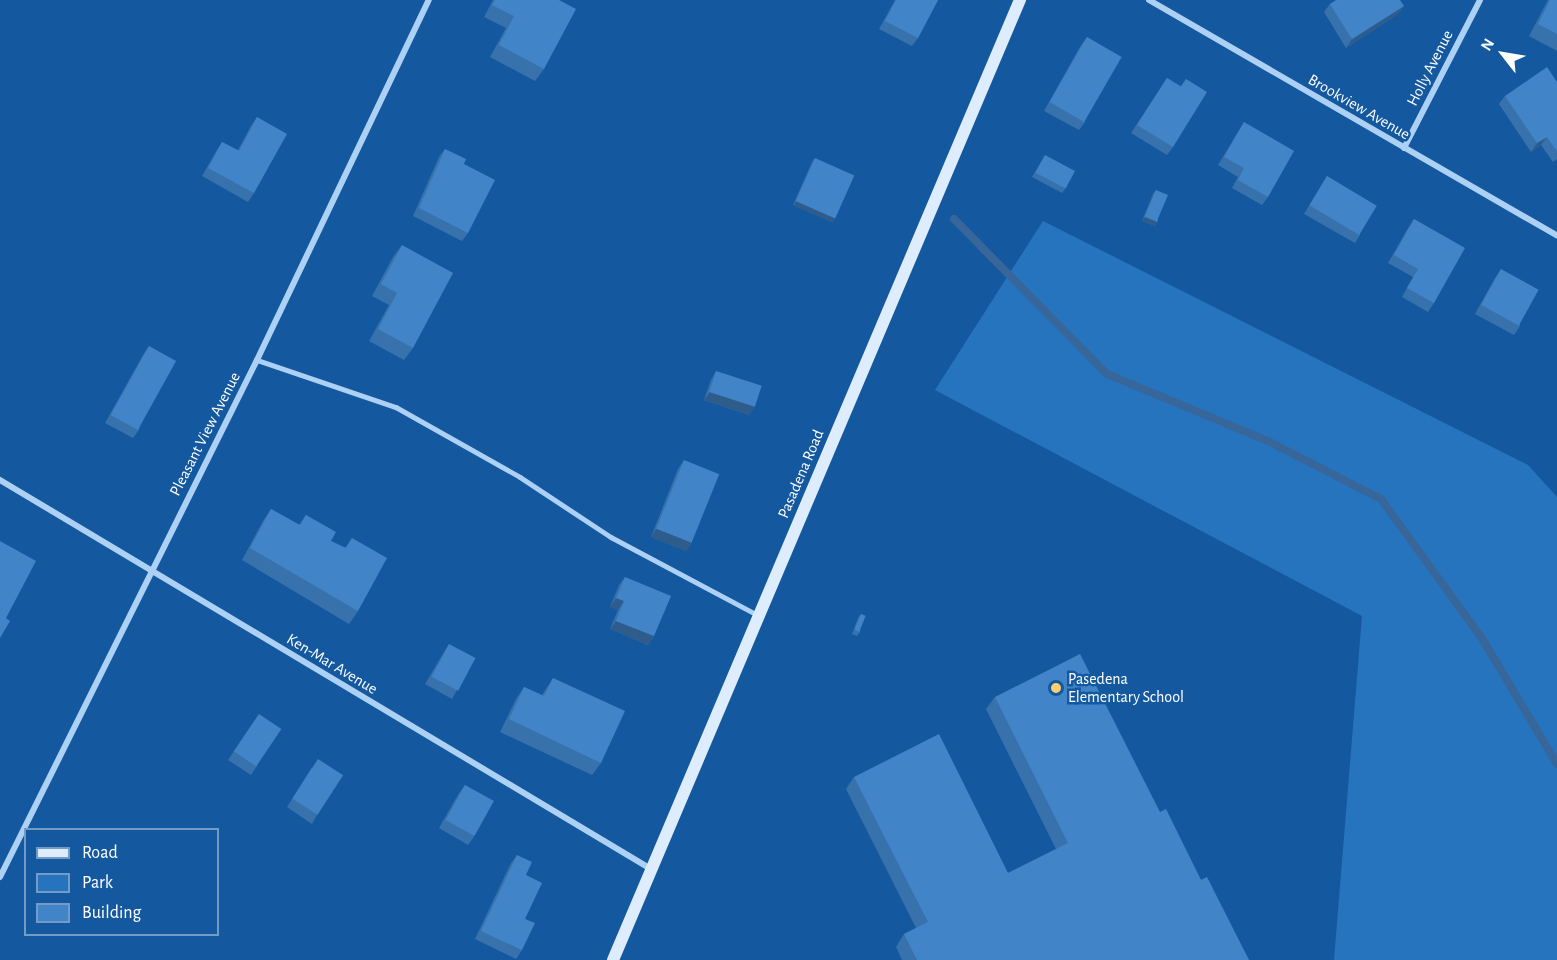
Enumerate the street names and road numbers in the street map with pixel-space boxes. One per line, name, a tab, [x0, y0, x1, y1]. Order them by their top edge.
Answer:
street label: Holly Avenue	[1403, 27, 1457, 109]
street label: Brookview Avenue	[1305, 70, 1413, 144]
street label: Pleasant View Avenue	[165, 369, 245, 499]
street label: Pasadena Road	[774, 427, 828, 521]
street label: Ken-Mar Avenue	[283, 629, 381, 699]

